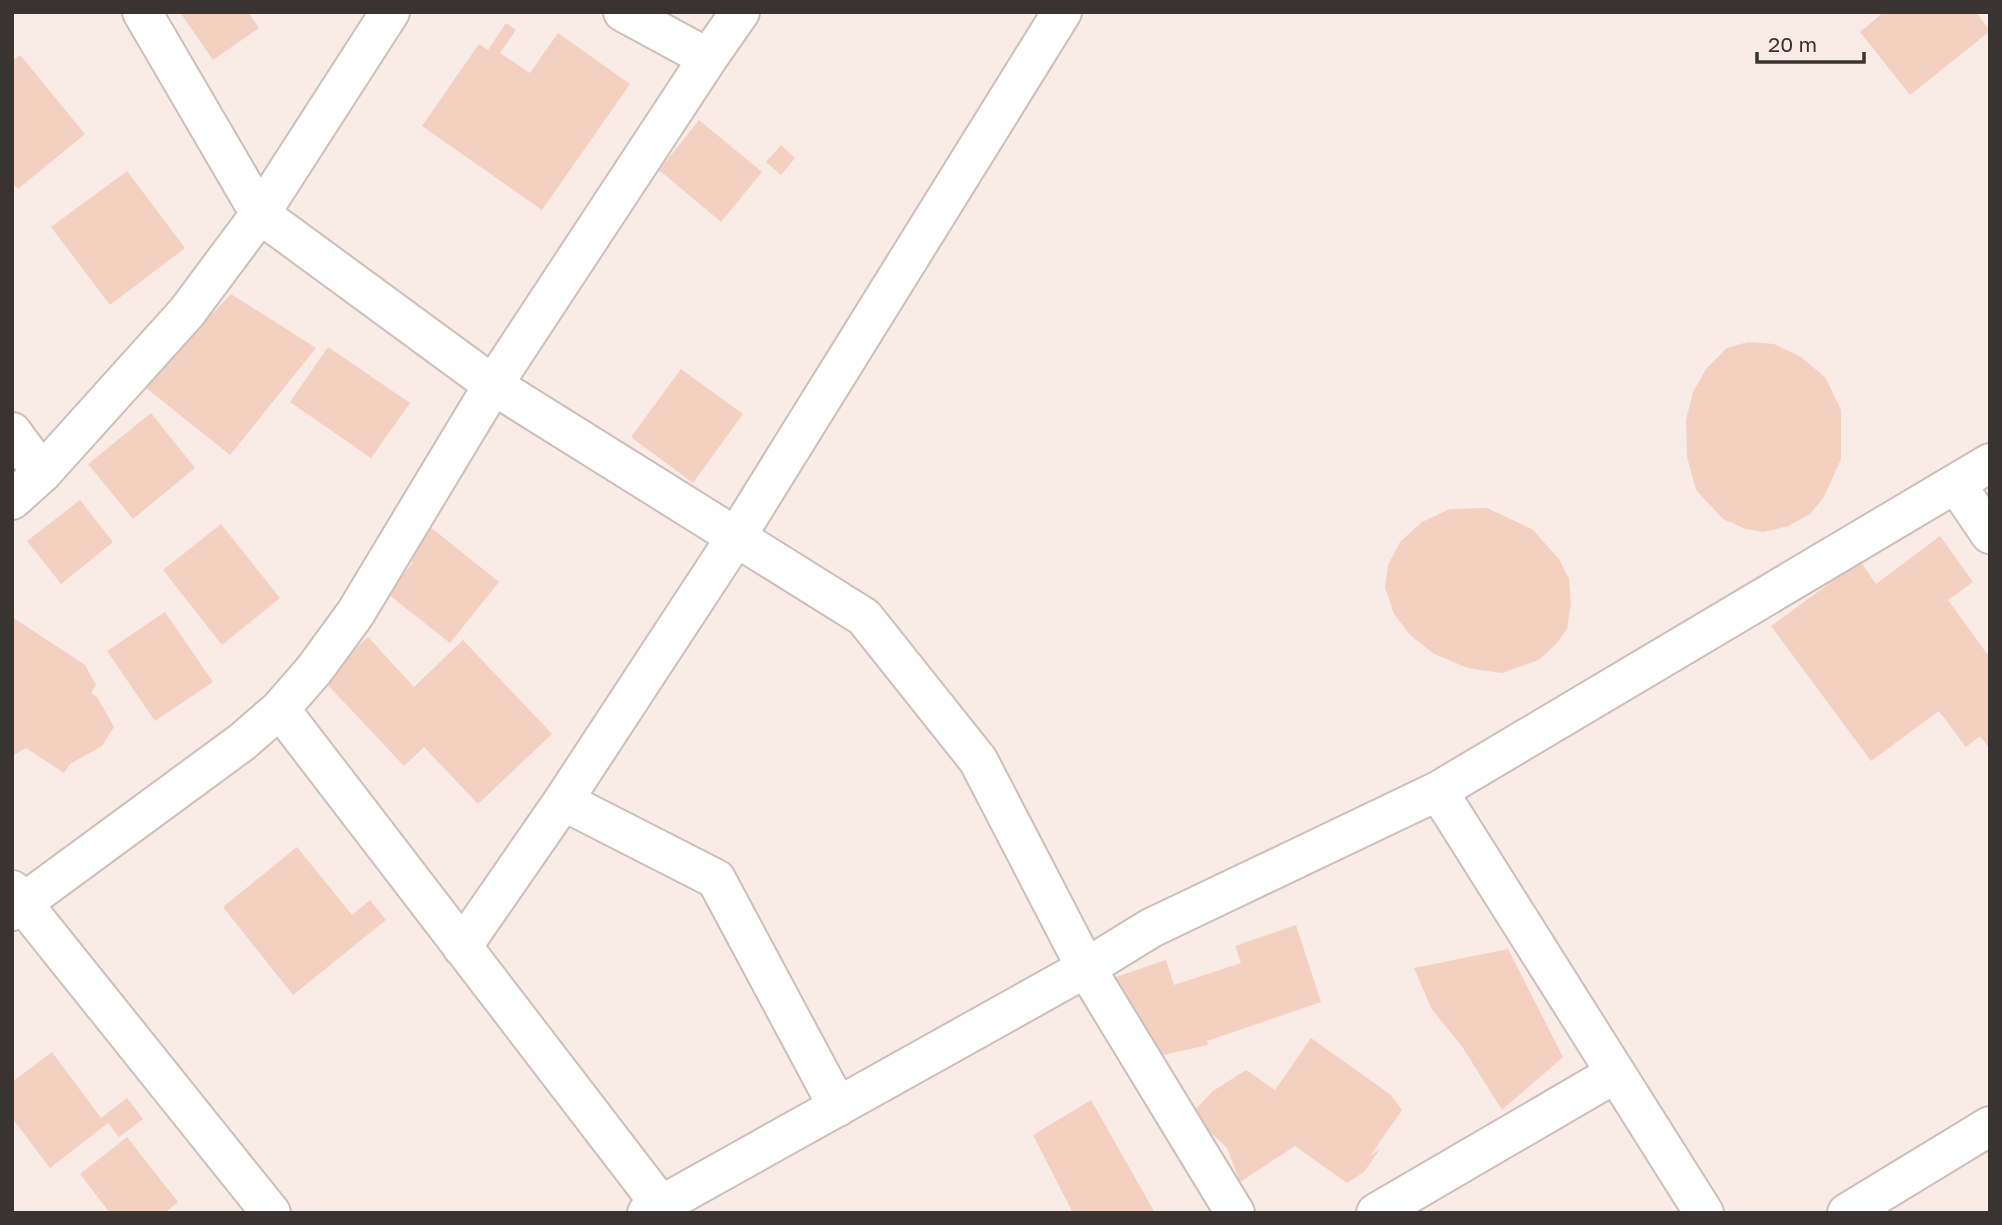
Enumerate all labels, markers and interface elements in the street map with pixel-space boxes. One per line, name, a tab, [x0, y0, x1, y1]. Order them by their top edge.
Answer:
scale bar	[1757, 21, 1864, 65]
text: 20 m	[1768, 31, 1817, 57]

